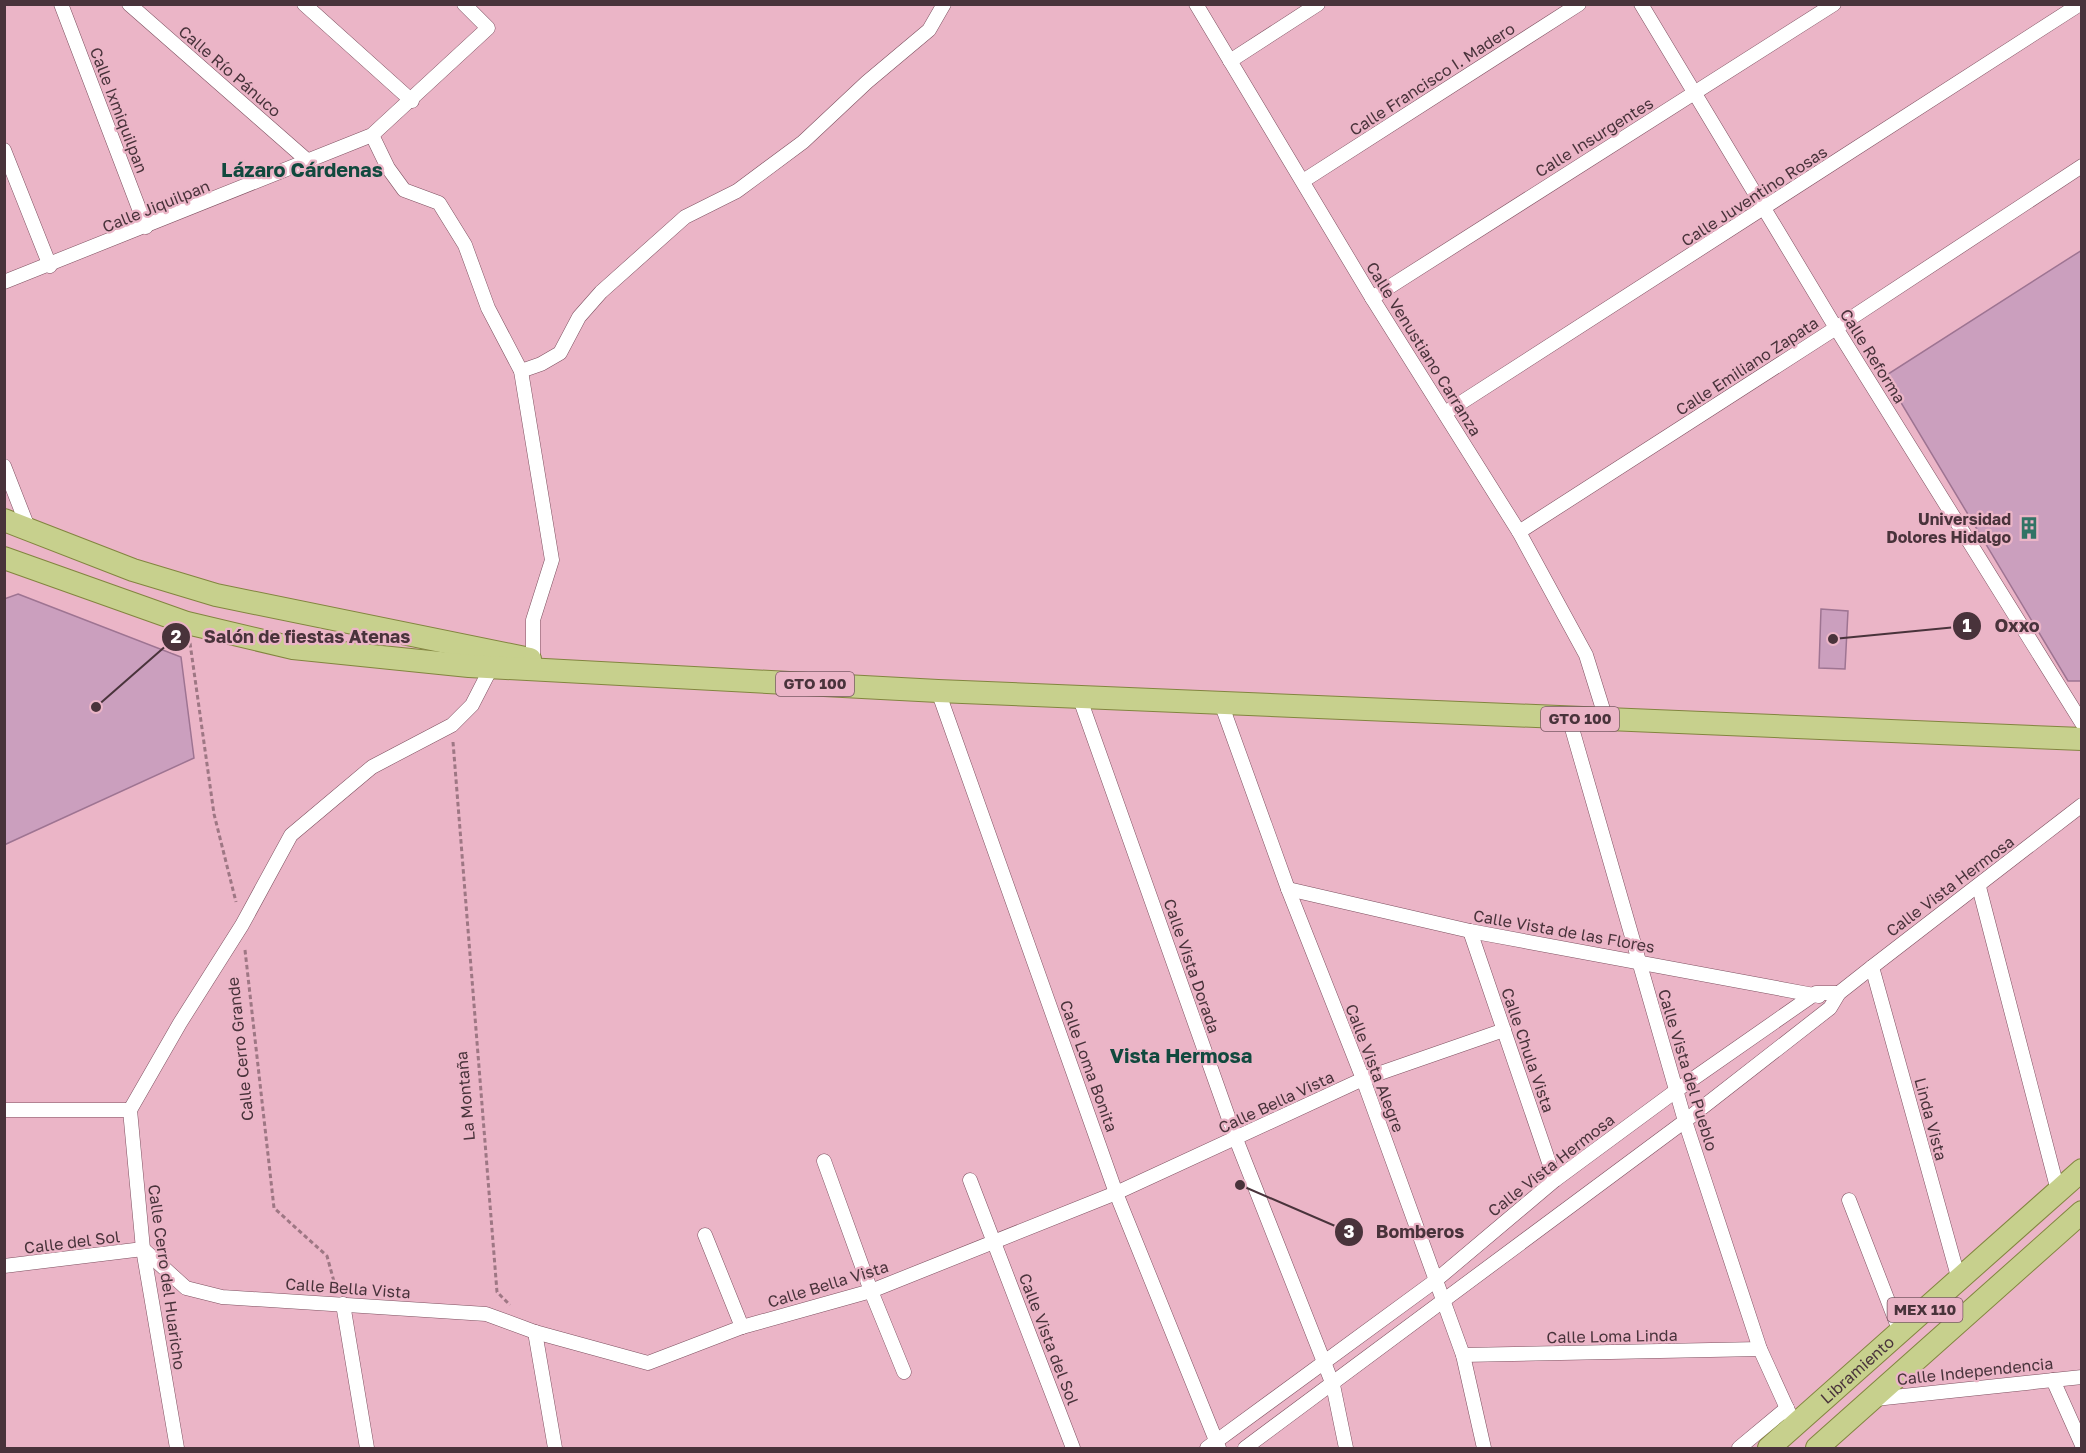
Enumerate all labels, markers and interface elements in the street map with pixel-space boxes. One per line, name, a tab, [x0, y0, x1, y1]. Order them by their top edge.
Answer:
street label: Calle Francisco I. Madero	[1346, 18, 1518, 140]
street label: Calle Río Pánuco	[175, 21, 285, 121]
street label: Calle Ixmiquilpan	[86, 44, 152, 176]
street label: Calle Insurgentes	[1531, 93, 1657, 181]
street label: Calle Juventino Rosas	[1677, 141, 1831, 251]
district label: Lázaro Cárdenas	[221, 157, 383, 181]
street label: Calle Jiquilpan	[99, 175, 213, 237]
street label: Calle Venustiano Carranza	[1362, 258, 1486, 440]
street label: Calle Reforma	[1836, 305, 1910, 407]
street label: Calle Emiliano Zapata	[1672, 312, 1822, 420]
place label: Universidad Dolores Hidalgo	[1886, 509, 2011, 547]
building icon: Universidad Dolores Hidalgo	[2016, 515, 2042, 541]
callout: Oxxo	[1952, 608, 2051, 644]
text: 1	[1962, 614, 1972, 636]
text: Oxxo	[1994, 614, 2040, 636]
callout: Salón de fiestas Atenas	[161, 619, 422, 655]
text: 2	[171, 625, 182, 647]
text: Salón de fiestas Atenas	[204, 625, 410, 647]
road number: GTO 100	[776, 672, 854, 696]
road number: GTO 100	[1541, 707, 1619, 731]
street label: Calle Vista Hermosa	[1882, 831, 2018, 941]
street label: Calle Vista Dorada	[1160, 896, 1224, 1036]
street label: Calle Vista de las Flores	[1472, 905, 1656, 957]
street label: Calle Cerro Grande	[222, 976, 258, 1122]
street label: Calle Chula Vista	[1497, 985, 1559, 1115]
street label: Calle Vista del Pueblo	[1654, 987, 1722, 1153]
street label: Calle Loma Bonita	[1056, 997, 1122, 1135]
street label: Calle Vista Alegre	[1341, 1001, 1409, 1135]
district label: Vista Hermosa	[1110, 1043, 1252, 1067]
street label: La Montaña	[451, 1050, 479, 1142]
street label: Calle Bella Vista	[1215, 1066, 1337, 1138]
street label: Linda Vista	[1910, 1075, 1952, 1163]
street label: Calle Vista Hermosa	[1484, 1109, 1618, 1221]
street label: Calle Cerro del Huaricho	[144, 1183, 190, 1371]
callout: Bomberos	[1334, 1214, 1476, 1250]
text: 3	[1344, 1220, 1355, 1242]
text: Bomberos	[1376, 1220, 1464, 1242]
street label: Calle del Sol	[23, 1226, 121, 1258]
street label: Calle Bella Vista	[765, 1256, 891, 1312]
street label: Calle Vista del Sol	[1015, 1270, 1083, 1408]
street label: Calle Bella Vista	[285, 1274, 411, 1302]
road number: MEX 110	[1888, 1298, 1962, 1322]
street label: Calle Loma Linda	[1546, 1325, 1678, 1347]
street label: Libramiento	[1816, 1332, 1898, 1408]
street label: Calle Independencia	[1896, 1353, 2054, 1389]

